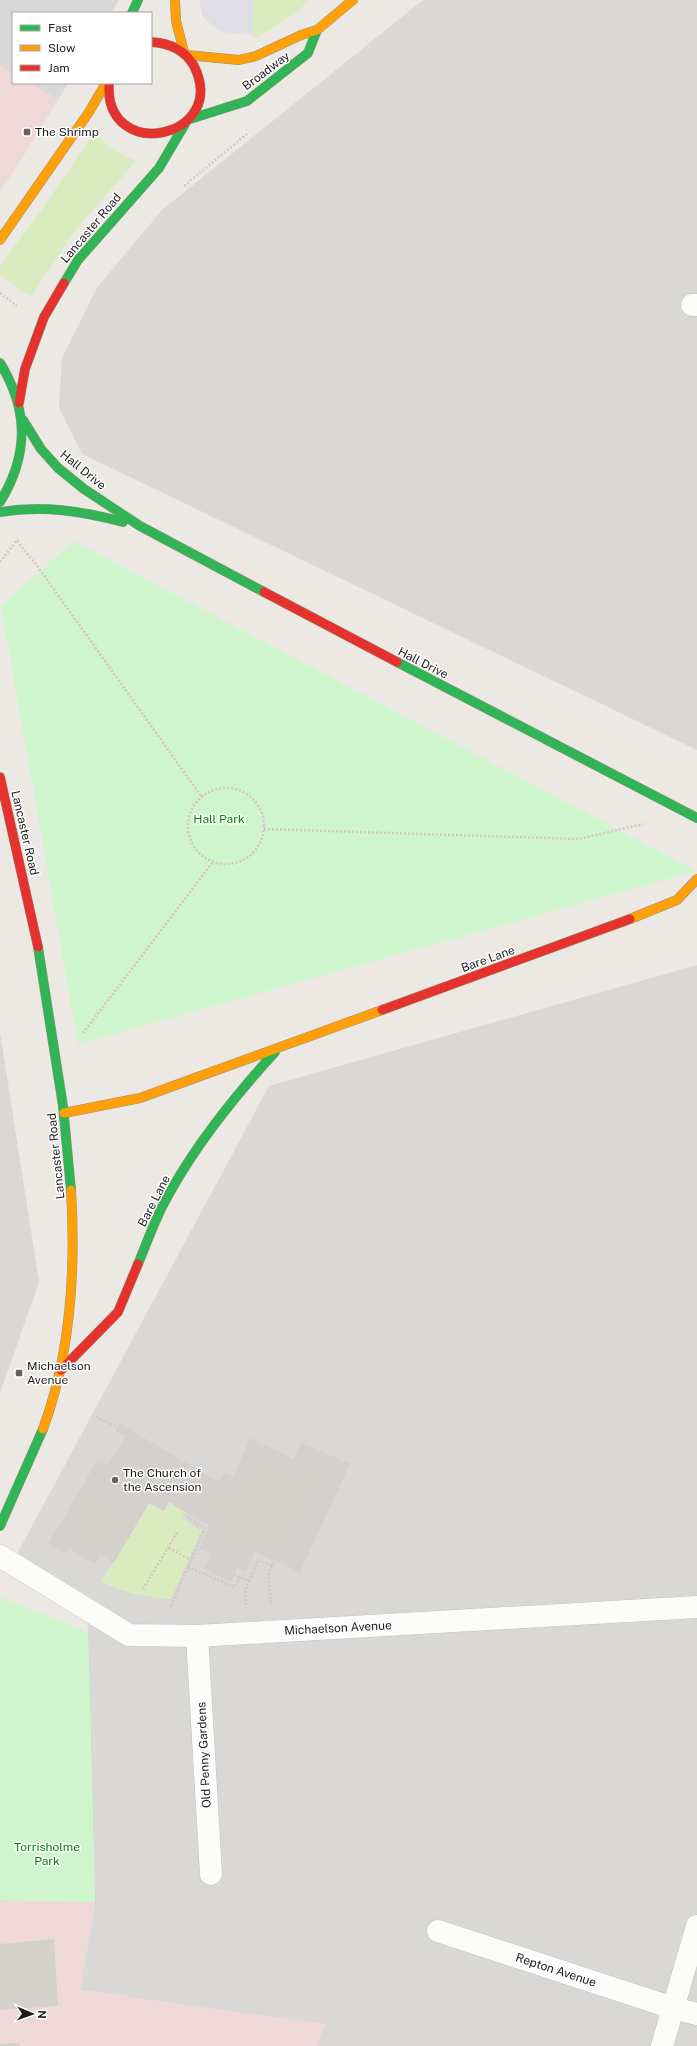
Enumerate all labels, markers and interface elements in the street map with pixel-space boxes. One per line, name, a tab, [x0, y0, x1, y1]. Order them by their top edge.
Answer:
legend	[12, 12, 152, 84]
text: Fast	[48, 21, 73, 35]
text: Slow	[48, 41, 76, 55]
street label: Broadway	[240, 48, 293, 93]
text: Jam	[48, 61, 70, 75]
place label: The Shrimp	[35, 125, 99, 139]
marker: The Shrimp	[22, 127, 32, 137]
street label: Lancaster Road	[58, 190, 124, 266]
street label: Hall Drive	[57, 447, 109, 493]
street label: Hall Drive	[396, 644, 451, 682]
street label: Lancaster Road	[8, 789, 42, 877]
park label: Hall Park	[193, 812, 245, 826]
street label: Bare Lane	[459, 943, 517, 975]
street label: Lancaster Road	[45, 1112, 67, 1200]
street label: Bare Lane	[135, 1173, 173, 1229]
place label: Michaelson Avenue	[27, 1359, 91, 1387]
marker: Michaelson Avenue	[14, 1368, 24, 1378]
place label: The Church of the Ascension	[123, 1466, 202, 1494]
marker: The Church of the Ascension	[110, 1475, 120, 1485]
street label: Michaelson Avenue	[284, 1618, 392, 1638]
street label: Old Penny Gardens	[194, 1702, 214, 1808]
park label: Torrisholme Park	[14, 1840, 80, 1868]
street label: Repton Avenue	[514, 1950, 598, 1990]
north arrow	[12, 1994, 52, 2034]
text: N	[36, 2010, 48, 2019]

